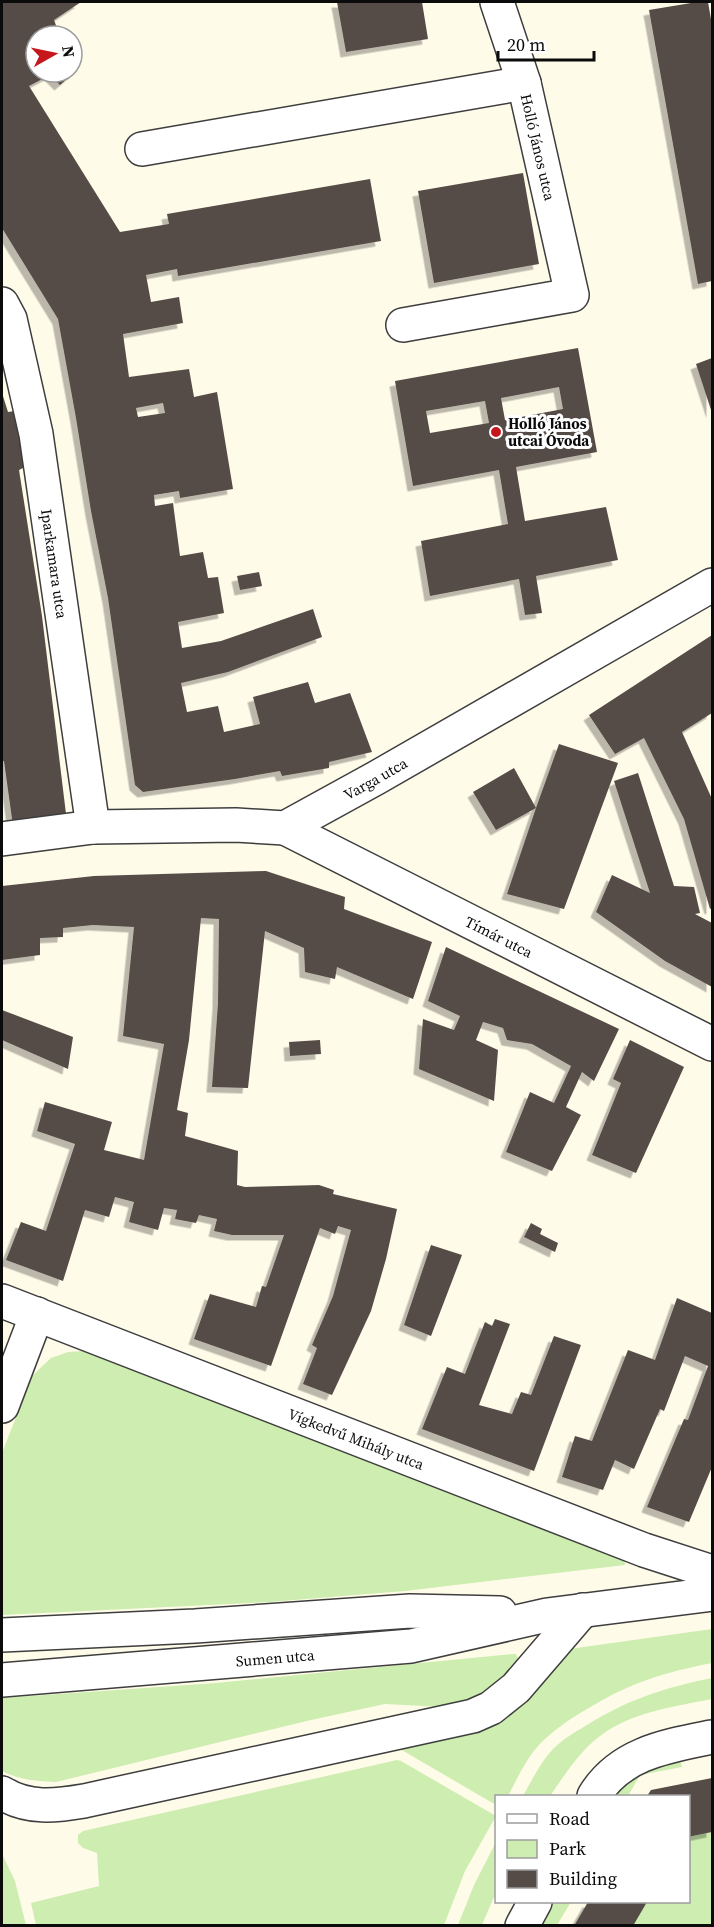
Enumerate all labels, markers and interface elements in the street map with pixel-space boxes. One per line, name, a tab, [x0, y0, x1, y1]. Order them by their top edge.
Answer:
north arrow	[24, 24, 84, 84]
scale bar	[498, 24, 594, 62]
text: 20 m	[507, 32, 545, 57]
text: N	[57, 44, 81, 59]
street label: Holló János utca	[516, 92, 561, 203]
place label: Holló János utcai Óvoda	[508, 413, 590, 451]
marker: Holló János utcai Óvoda	[489, 425, 503, 439]
street label: Iparkamara utca	[37, 508, 73, 620]
street label: Varga utca	[340, 752, 411, 804]
street label: Tímár utca	[462, 910, 537, 962]
street label: Vígkedvű Mihály utca	[285, 1403, 428, 1474]
street label: Sumen utca	[235, 1644, 315, 1671]
legend	[495, 1795, 690, 1903]
text: Road	[549, 1806, 590, 1831]
text: Park	[549, 1836, 586, 1861]
text: Building	[549, 1866, 617, 1891]

